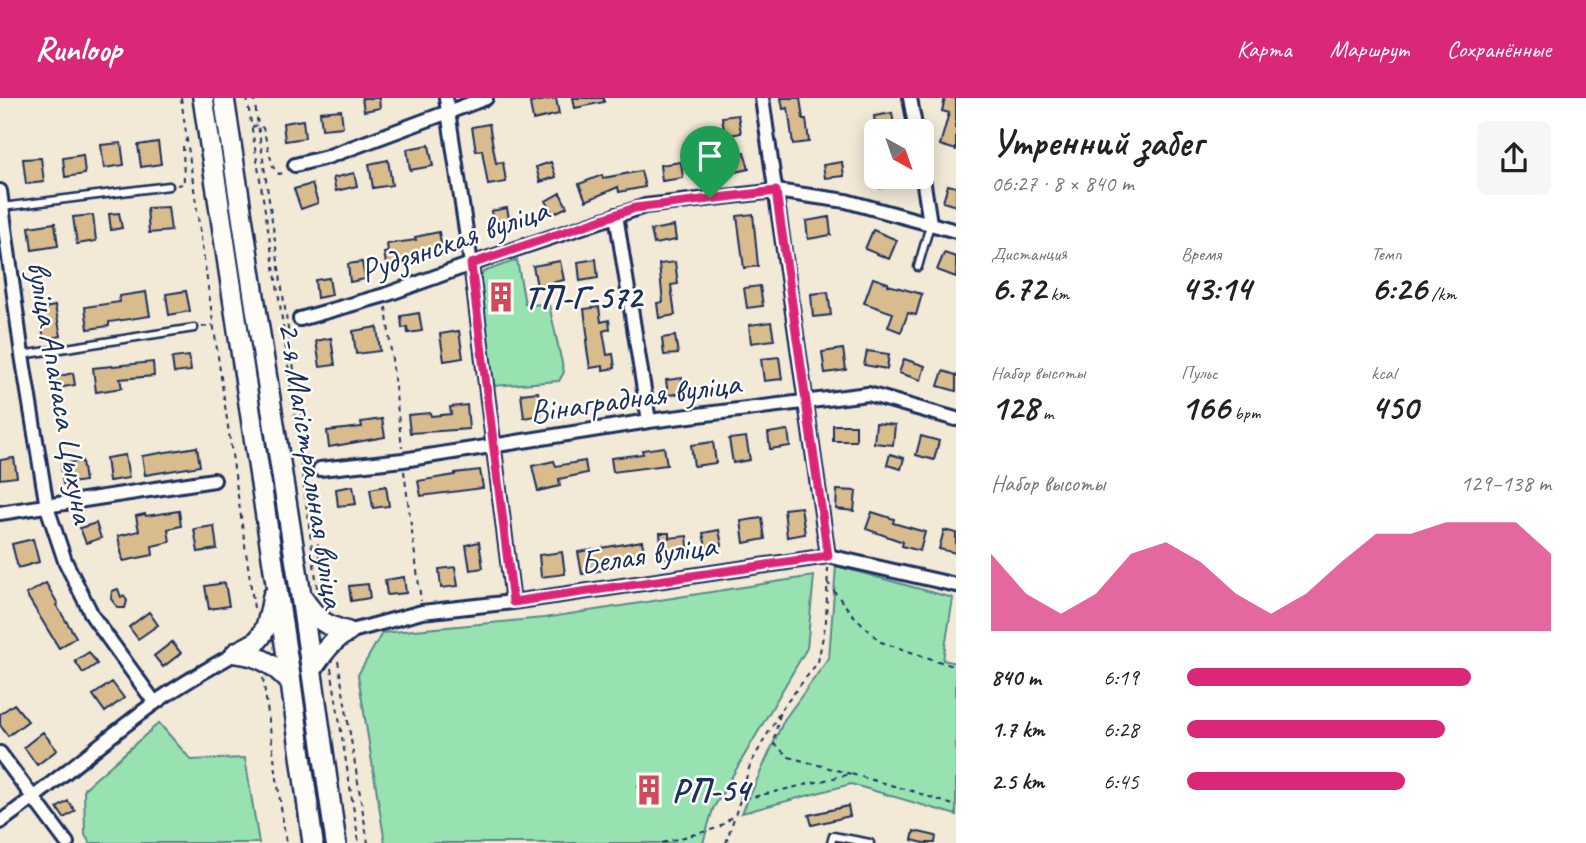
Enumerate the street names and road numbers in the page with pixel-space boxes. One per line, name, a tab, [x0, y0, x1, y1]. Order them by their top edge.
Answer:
street label: Рудзянская вуліца	[354, 187, 556, 292]
street label: вуліца Апанаса Цыхуна	[17, 258, 105, 528]
street label: 2-я Магістральная вуліца	[269, 319, 356, 614]
street label: Вінаградная вуліца	[527, 361, 745, 433]
street label: Белая вуліца	[577, 523, 721, 584]

